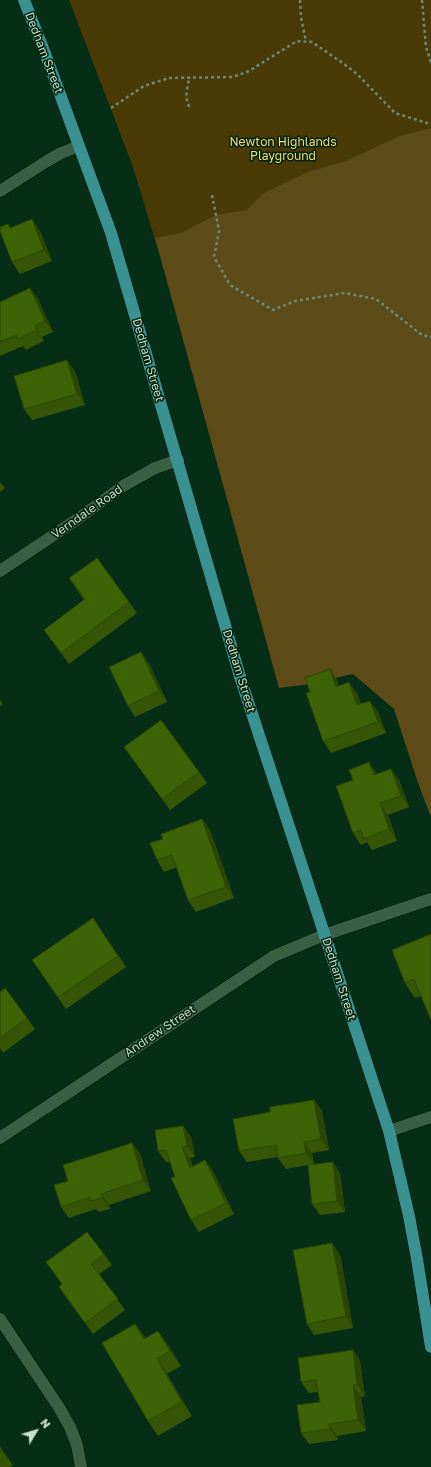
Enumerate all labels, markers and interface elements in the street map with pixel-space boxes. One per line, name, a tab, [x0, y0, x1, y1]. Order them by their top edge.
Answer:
street label: Dedham Street	[22, 10, 66, 96]
park label: Newton Highlands Playground	[229, 135, 337, 163]
street label: Dedham Street	[129, 317, 167, 403]
street label: Verndale Road	[49, 482, 125, 542]
street label: Dedham Street	[220, 628, 258, 714]
street label: Dedham Street	[319, 936, 359, 1022]
street label: Andrew Street	[122, 1002, 198, 1060]
north arrow	[16, 1411, 56, 1451]
text: N	[38, 1416, 54, 1431]

